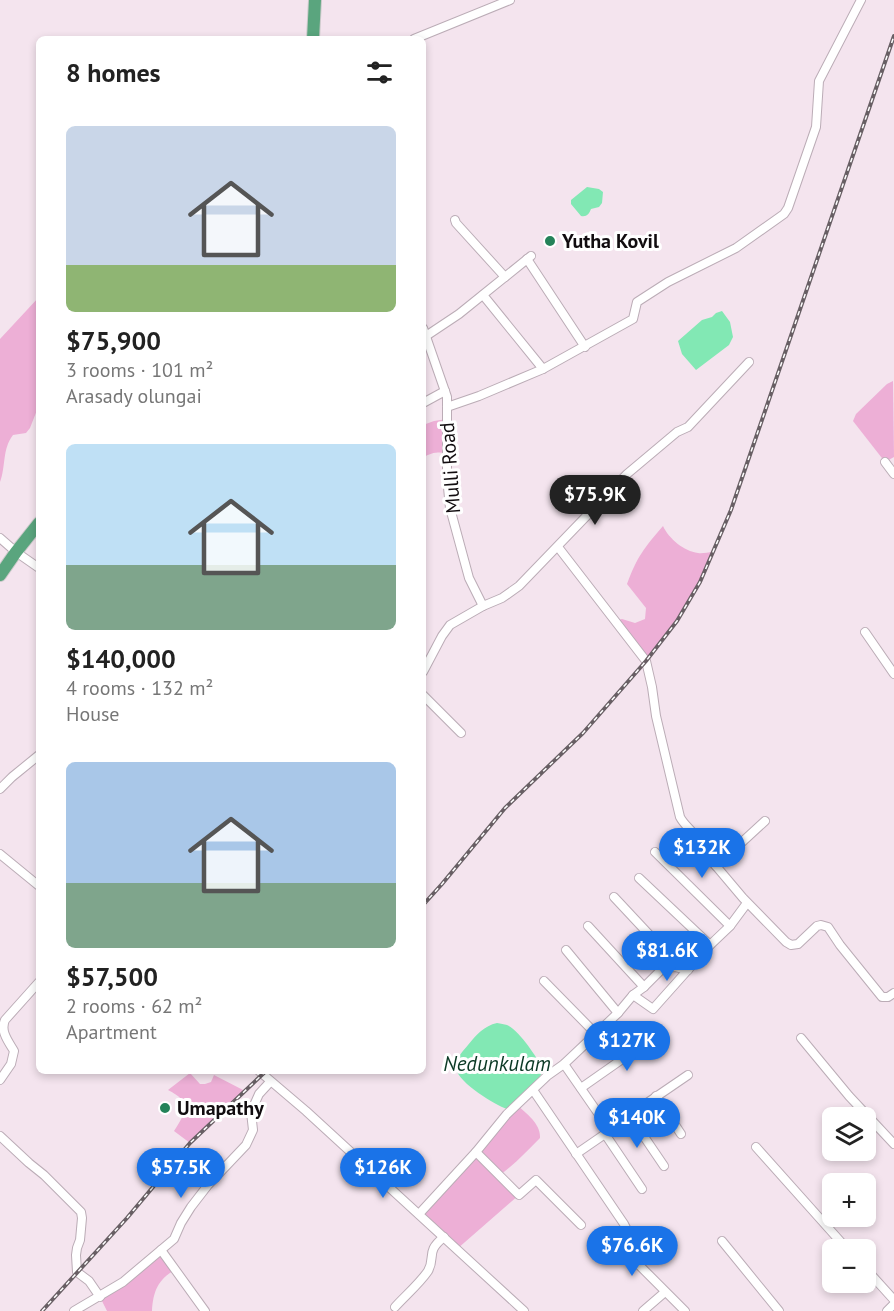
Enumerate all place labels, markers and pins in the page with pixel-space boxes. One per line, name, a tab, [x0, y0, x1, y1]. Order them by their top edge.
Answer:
place label: Yutha Kovil	[561, 228, 659, 254]
marker: Yutha Kovil	[543, 234, 557, 248]
pin: $75.9K	[546, 475, 644, 526]
pin: $132K	[660, 828, 744, 879]
pin: $81.6K	[618, 931, 716, 982]
pin: $127K	[585, 1021, 669, 1072]
place label: Umapathy	[177, 1095, 264, 1121]
pin: $140K	[595, 1098, 679, 1149]
marker: Umapathy	[158, 1101, 172, 1115]
pin: $57.5K	[132, 1148, 230, 1199]
pin: $126K	[341, 1148, 425, 1199]
pin: $76.6K	[583, 1226, 681, 1277]

